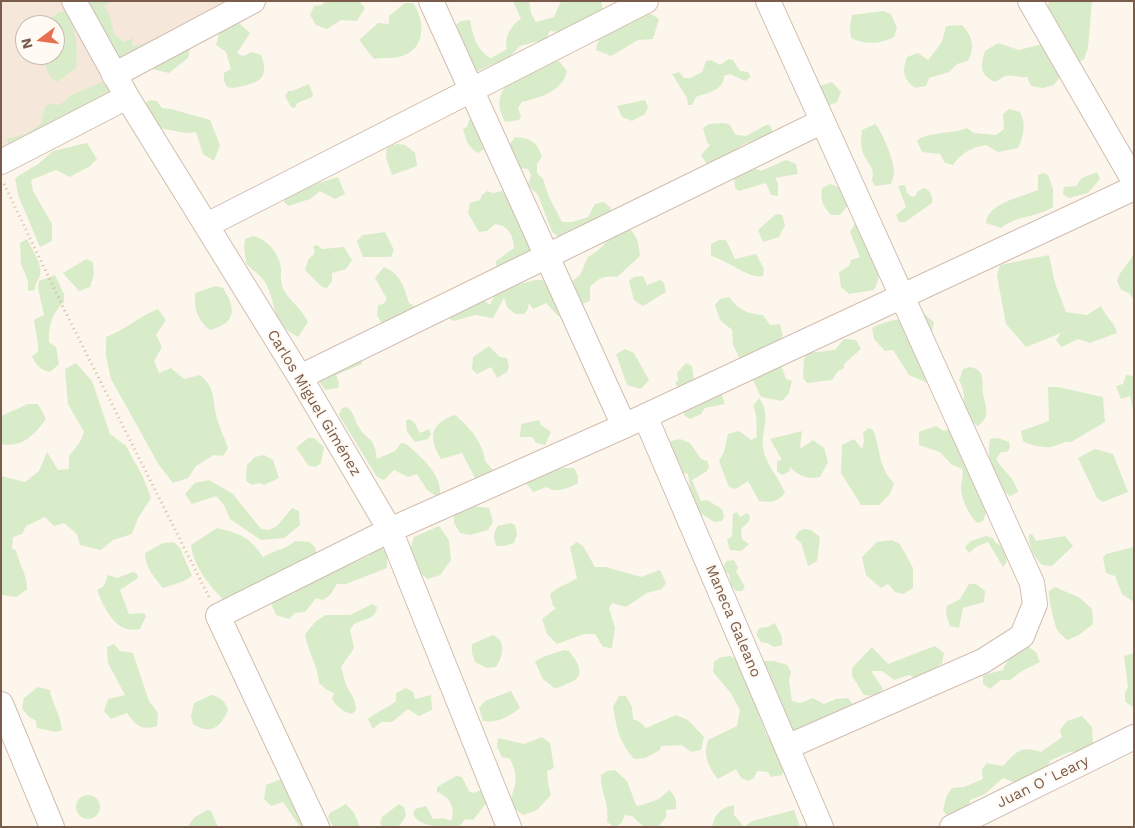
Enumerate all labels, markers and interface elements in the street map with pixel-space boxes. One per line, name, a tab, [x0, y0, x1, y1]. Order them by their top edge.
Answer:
north arrow	[15, 15, 65, 65]
text: N	[17, 37, 36, 51]
street label: Carlos Miguel Giménez	[263, 327, 365, 479]
street label: Maneca Galeano	[701, 562, 765, 680]
street label: Juan O´Leary	[994, 752, 1092, 812]

